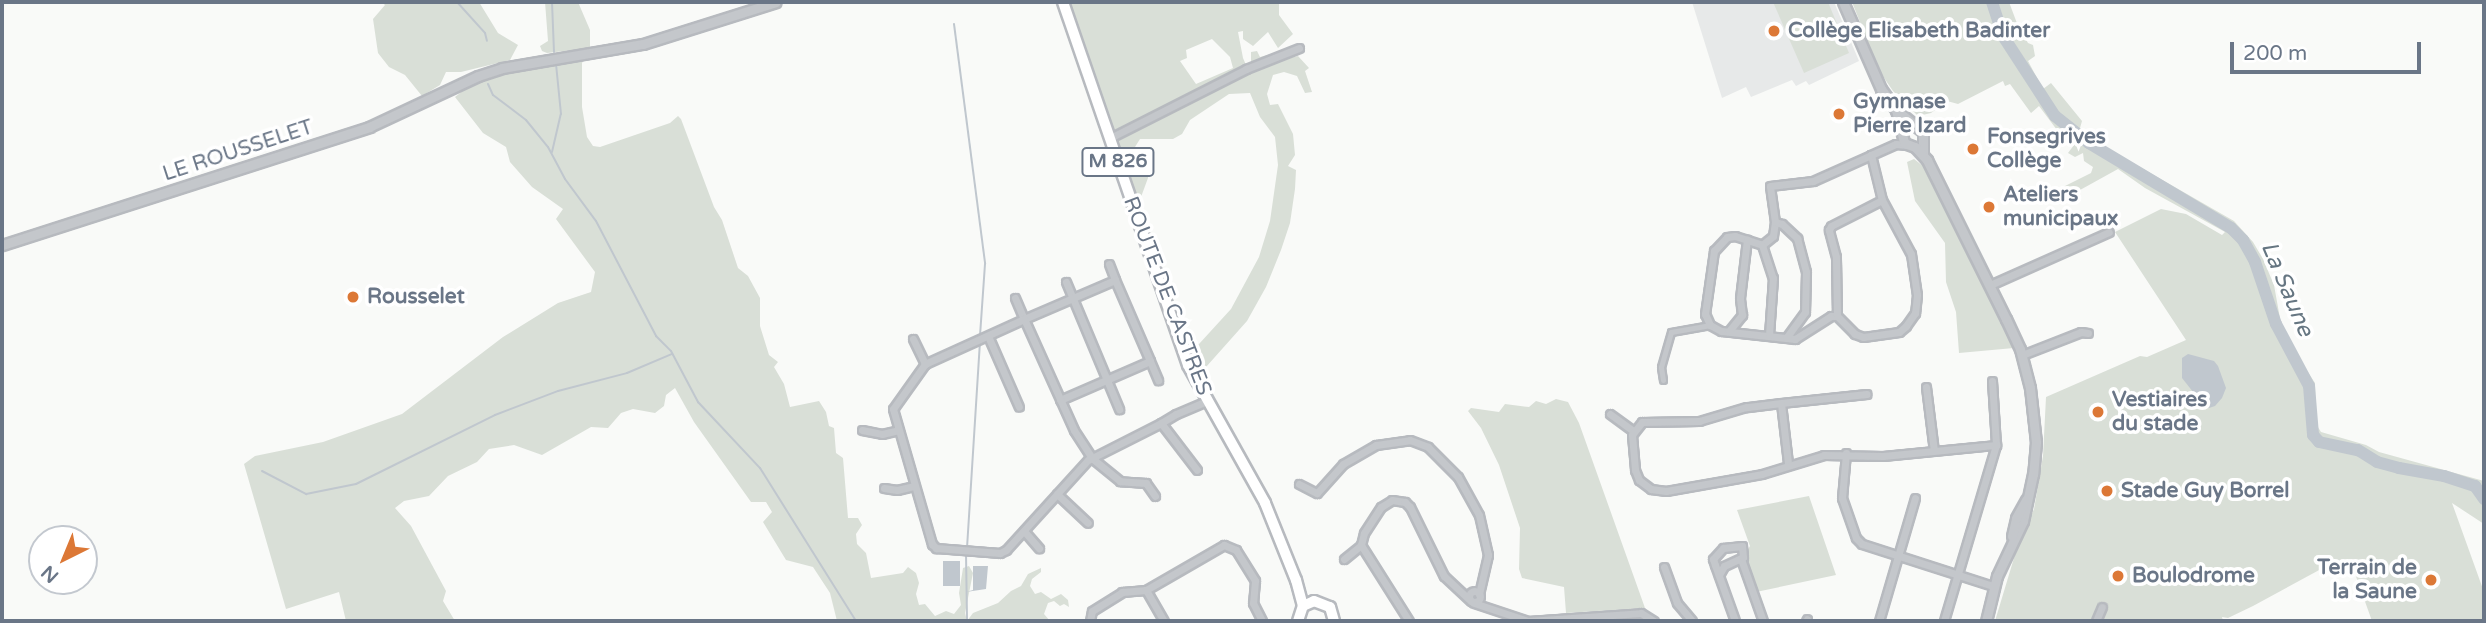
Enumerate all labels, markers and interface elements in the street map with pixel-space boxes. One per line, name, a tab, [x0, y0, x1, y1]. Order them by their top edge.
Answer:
place label: Collège Elisabeth Badinter	[1788, 18, 2050, 44]
marker: Collège Elisabeth Badinter	[1766, 23, 1782, 39]
scale bar	[2234, 28, 2425, 72]
text: 200 m	[2243, 41, 2307, 66]
place label: Gymnase Pierre Izard	[1853, 89, 1966, 139]
marker: Gymnase Pierre Izard	[1831, 106, 1847, 122]
street label: LE ROUSSELET	[160, 115, 316, 187]
place label: Fonsegrives Collège	[1987, 124, 2106, 174]
marker: Fonsegrives Collège	[1965, 141, 1981, 157]
road number: M 826	[1081, 146, 1155, 178]
place label: Ateliers municipaux	[2003, 182, 2118, 232]
street label: ROUTE DE CASTRES	[1117, 193, 1217, 399]
marker: Ateliers municipaux	[1981, 199, 1997, 215]
water label: La Saune	[2255, 237, 2319, 341]
place label: Rousselet	[367, 284, 465, 310]
marker: Rousselet	[345, 289, 361, 305]
place label: Vestiaires du stade	[2112, 387, 2207, 437]
marker: Vestiaires du stade	[2090, 404, 2106, 420]
place label: Stade Guy Borrel	[2121, 478, 2289, 504]
marker: Stade Guy Borrel	[2099, 483, 2115, 499]
north arrow	[28, 525, 98, 595]
place label: Terrain de la Saune	[2317, 555, 2417, 605]
text: N	[37, 561, 63, 587]
place label: Boulodrome	[2132, 563, 2255, 589]
marker: Boulodrome	[2110, 568, 2126, 584]
marker: Terrain de la Saune	[2423, 572, 2439, 588]

